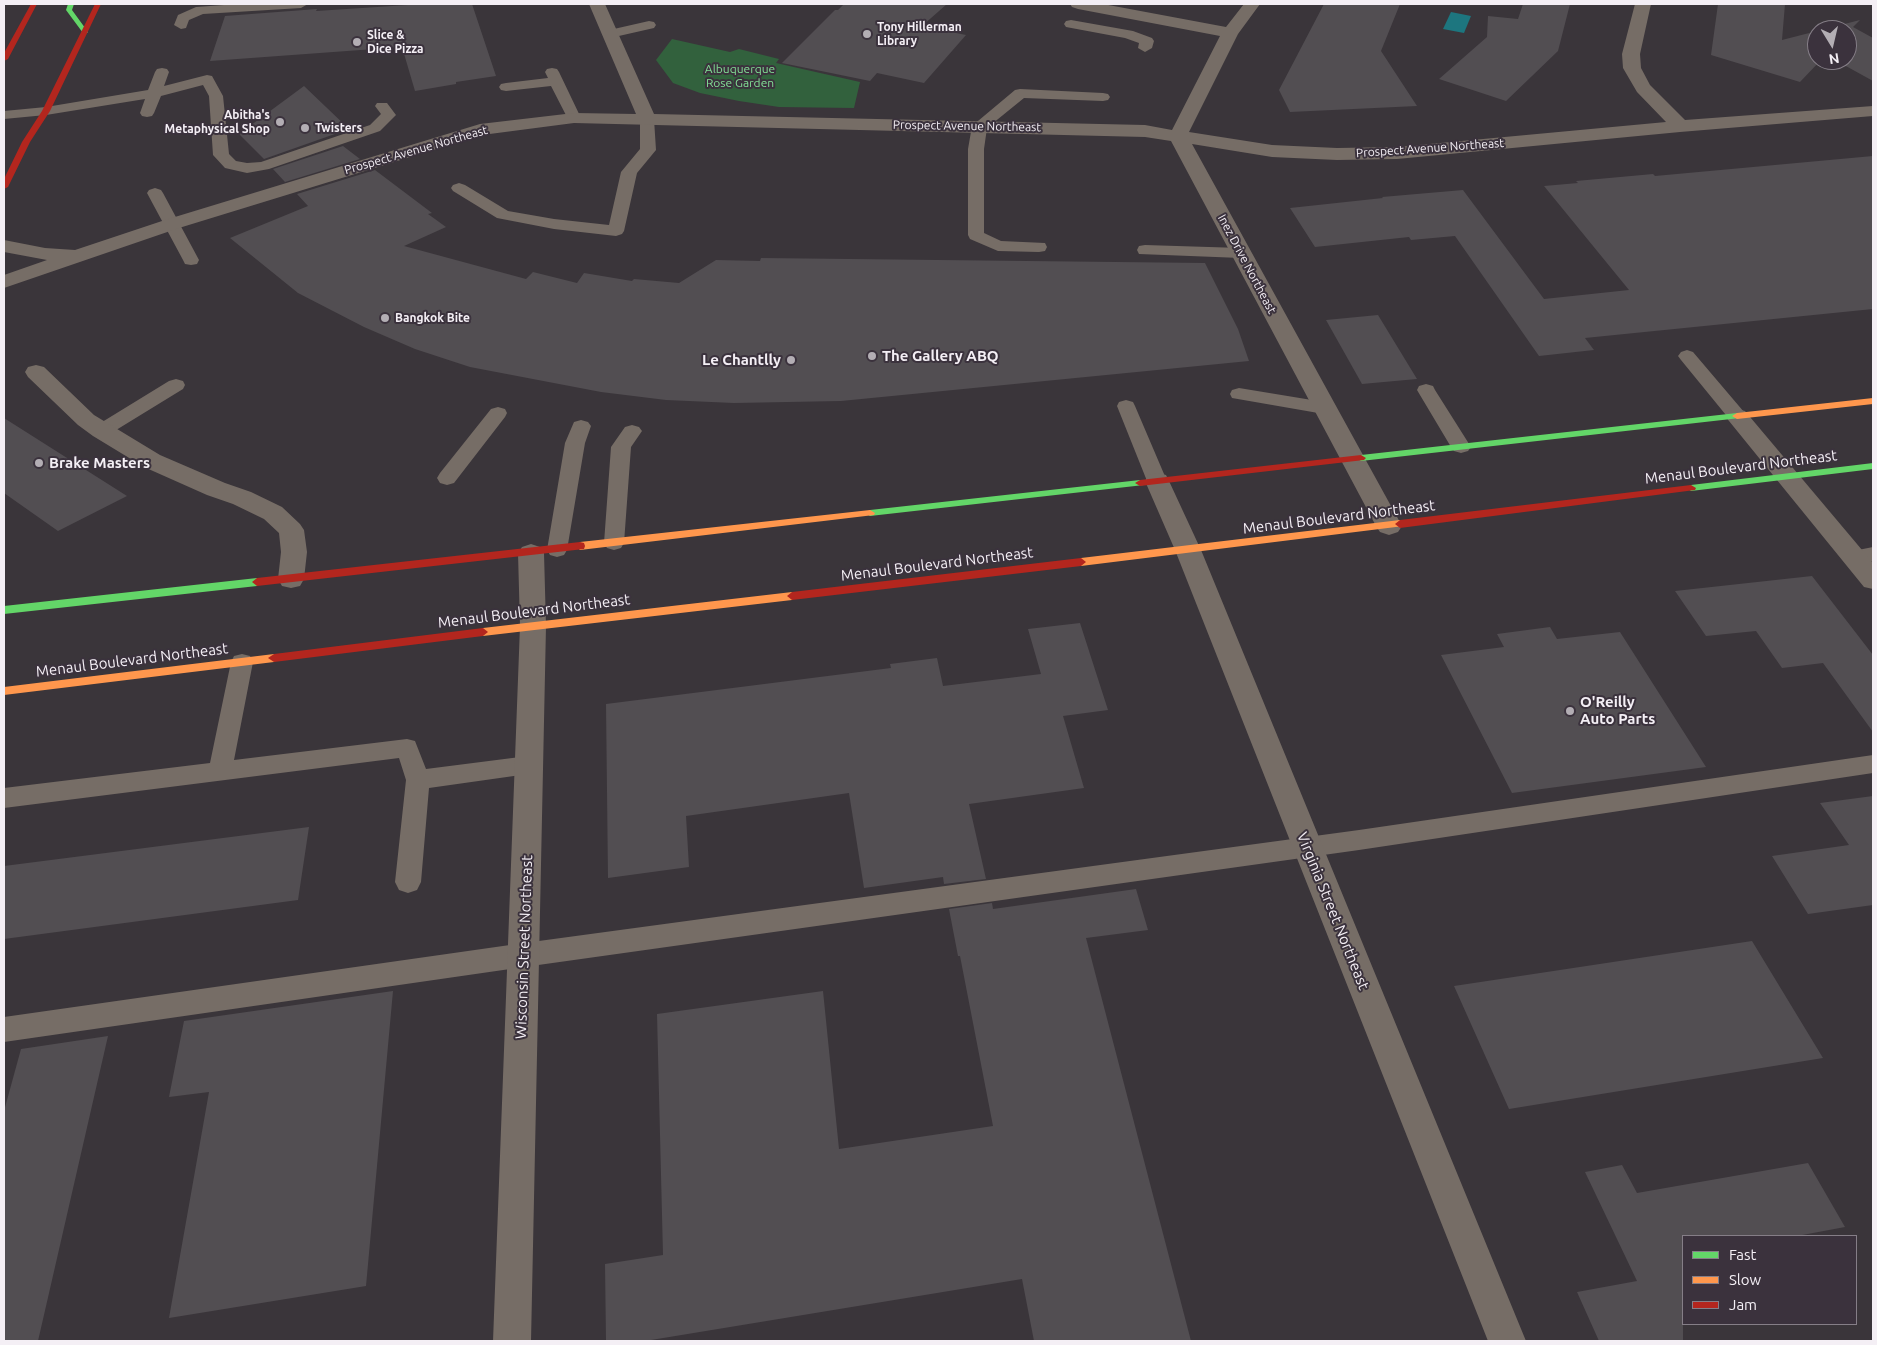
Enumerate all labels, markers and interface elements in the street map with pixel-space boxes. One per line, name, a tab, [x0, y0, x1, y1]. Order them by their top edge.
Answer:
place label: Tony Hillerman Library	[877, 20, 962, 48]
north arrow	[1807, 20, 1857, 70]
place label: Slice & Dice Pizza	[367, 28, 424, 56]
marker: Tony Hillerman Library	[861, 28, 873, 40]
marker: Slice & Dice Pizza	[351, 36, 363, 48]
text: N	[1828, 50, 1841, 68]
park label: Albuquerque Rose Garden	[705, 62, 775, 90]
place label: Abitha's Metaphysical Shop	[165, 108, 270, 136]
marker: Abitha's Metaphysical Shop	[274, 116, 286, 128]
street label: Prospect Avenue Northeast	[893, 118, 1041, 134]
place label: Twisters	[315, 121, 362, 135]
marker: Twisters	[299, 122, 311, 134]
street label: Prospect Avenue Northeast	[343, 123, 489, 177]
street label: Prospect Avenue Northeast	[1356, 136, 1504, 160]
street label: Inez Drive Northeast	[1215, 212, 1279, 316]
place label: Bangkok Bite	[395, 311, 470, 325]
marker: Bangkok Bite	[379, 312, 391, 324]
place label: The Gallery ABQ	[882, 347, 999, 365]
marker: The Gallery ABQ	[866, 350, 878, 362]
place label: Le Chantlly	[702, 351, 781, 369]
marker: Le Chantlly	[785, 354, 797, 366]
street label: Menaul Boulevard Northeast	[1644, 446, 1838, 488]
place label: Brake Masters	[49, 454, 150, 472]
marker: Brake Masters	[33, 457, 45, 469]
street label: Menaul Boulevard Northeast	[1242, 496, 1436, 538]
street label: Menaul Boulevard Northeast	[840, 543, 1034, 585]
street label: Menaul Boulevard Northeast	[437, 590, 631, 632]
street label: Menaul Boulevard Northeast	[35, 639, 229, 681]
place label: O'Reilly Auto Parts	[1580, 693, 1655, 728]
marker: O'Reilly Auto Parts	[1564, 705, 1576, 717]
street label: Virginia Street Northeast	[1293, 830, 1373, 992]
street label: Wisconsin Street Northeast	[512, 855, 536, 1039]
legend	[1682, 1235, 1857, 1325]
text: Fast	[1729, 1246, 1756, 1263]
text: Slow	[1729, 1271, 1761, 1288]
text: Jam	[1729, 1296, 1757, 1313]

